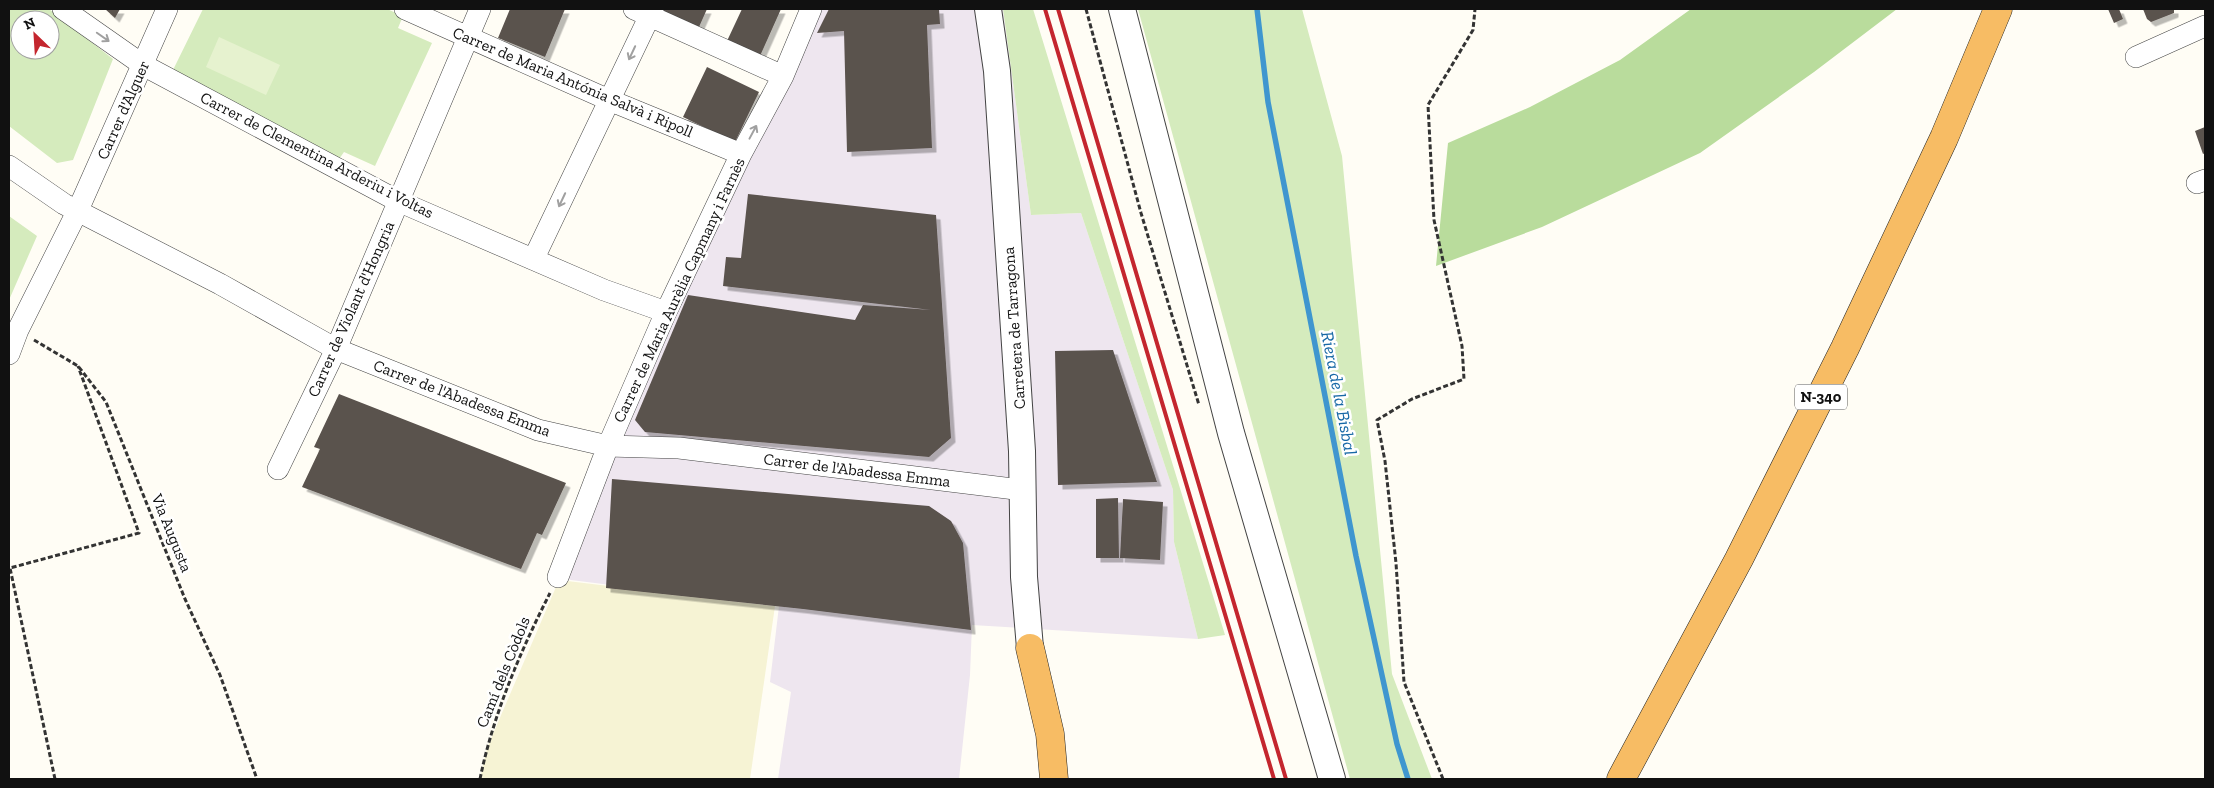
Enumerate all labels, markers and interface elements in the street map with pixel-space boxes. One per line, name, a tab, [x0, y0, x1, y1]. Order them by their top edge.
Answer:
north arrow	[10, 10, 60, 60]
text: N	[21, 14, 38, 34]
street label: Carrer de Maria Antónia Salvà i Ripoll	[450, 23, 696, 141]
one-way arrow	[96, 32, 110, 42]
one-way arrow	[627, 45, 636, 60]
street label: Carrer d'Alguer	[93, 57, 153, 162]
street label: Carrer de Clementina Arderiu i Voltas	[197, 88, 437, 222]
one-way arrow	[749, 125, 758, 140]
street label: Carrer de Maria Aurèlia Capmany i Farnès	[609, 155, 749, 425]
one-way arrow	[557, 192, 567, 207]
street label: Carrer de Violant d'Hongria	[304, 218, 399, 400]
street label: Carretera de Tarragona	[999, 246, 1029, 410]
water label: Riera de la Bisbal	[1316, 329, 1362, 457]
street label: Carrer de l'Abadessa Emma	[371, 355, 554, 441]
road number: N-340	[1795, 384, 1847, 410]
street label: Carrer de l'Abadessa Emma	[762, 449, 952, 491]
street label: Via Augusta	[147, 490, 196, 575]
street label: Camí dels Còdols	[472, 614, 534, 730]

